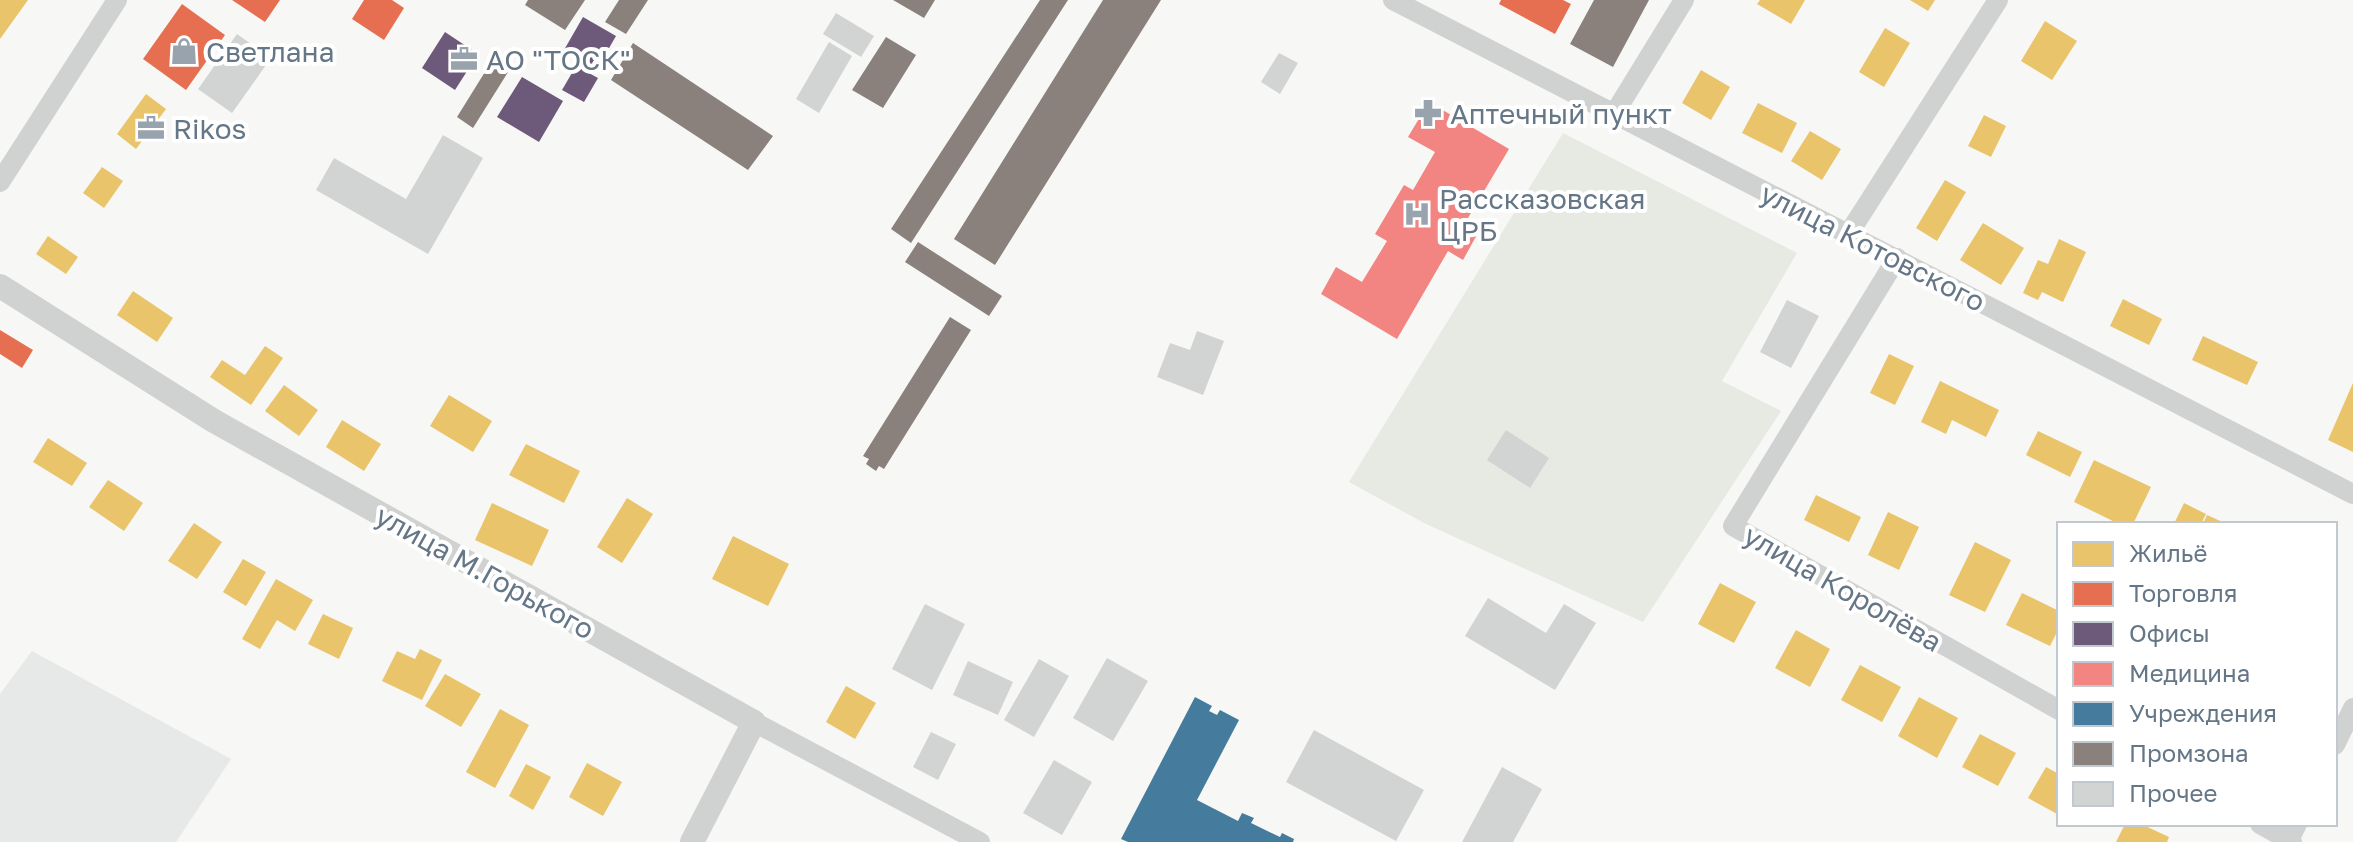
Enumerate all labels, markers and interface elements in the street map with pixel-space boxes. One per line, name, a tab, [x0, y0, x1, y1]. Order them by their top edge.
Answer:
place label: Светлана	[206, 35, 335, 68]
shop icon: Светлана	[169, 36, 199, 66]
place label: АО "ТОСК"	[486, 43, 631, 76]
office icon: АО "ТОСК"	[449, 44, 479, 74]
place label: Аптечный пункт	[1450, 97, 1672, 130]
pharmacy icon: Аптечный пункт	[1413, 98, 1443, 128]
place label: Rikos	[173, 112, 246, 145]
office icon: Rikos	[136, 113, 166, 143]
street label: улица Котовского	[1755, 176, 1991, 318]
place label: Рассказовская ЦРБ	[1439, 182, 1646, 247]
hospital icon: Рассказовская ЦРБ	[1402, 199, 1432, 229]
street label: улица М.Горького	[370, 498, 600, 646]
street label: улица Королёва	[1738, 518, 1948, 658]
legend	[2057, 522, 2337, 826]
text: Жильё	[2129, 538, 2207, 567]
text: Торговля	[2129, 578, 2237, 607]
text: Офисы	[2129, 618, 2210, 647]
text: Медицина	[2129, 658, 2250, 687]
text: Учреждения	[2129, 698, 2277, 727]
text: Промзона	[2129, 738, 2249, 767]
text: Прочее	[2129, 778, 2217, 807]

